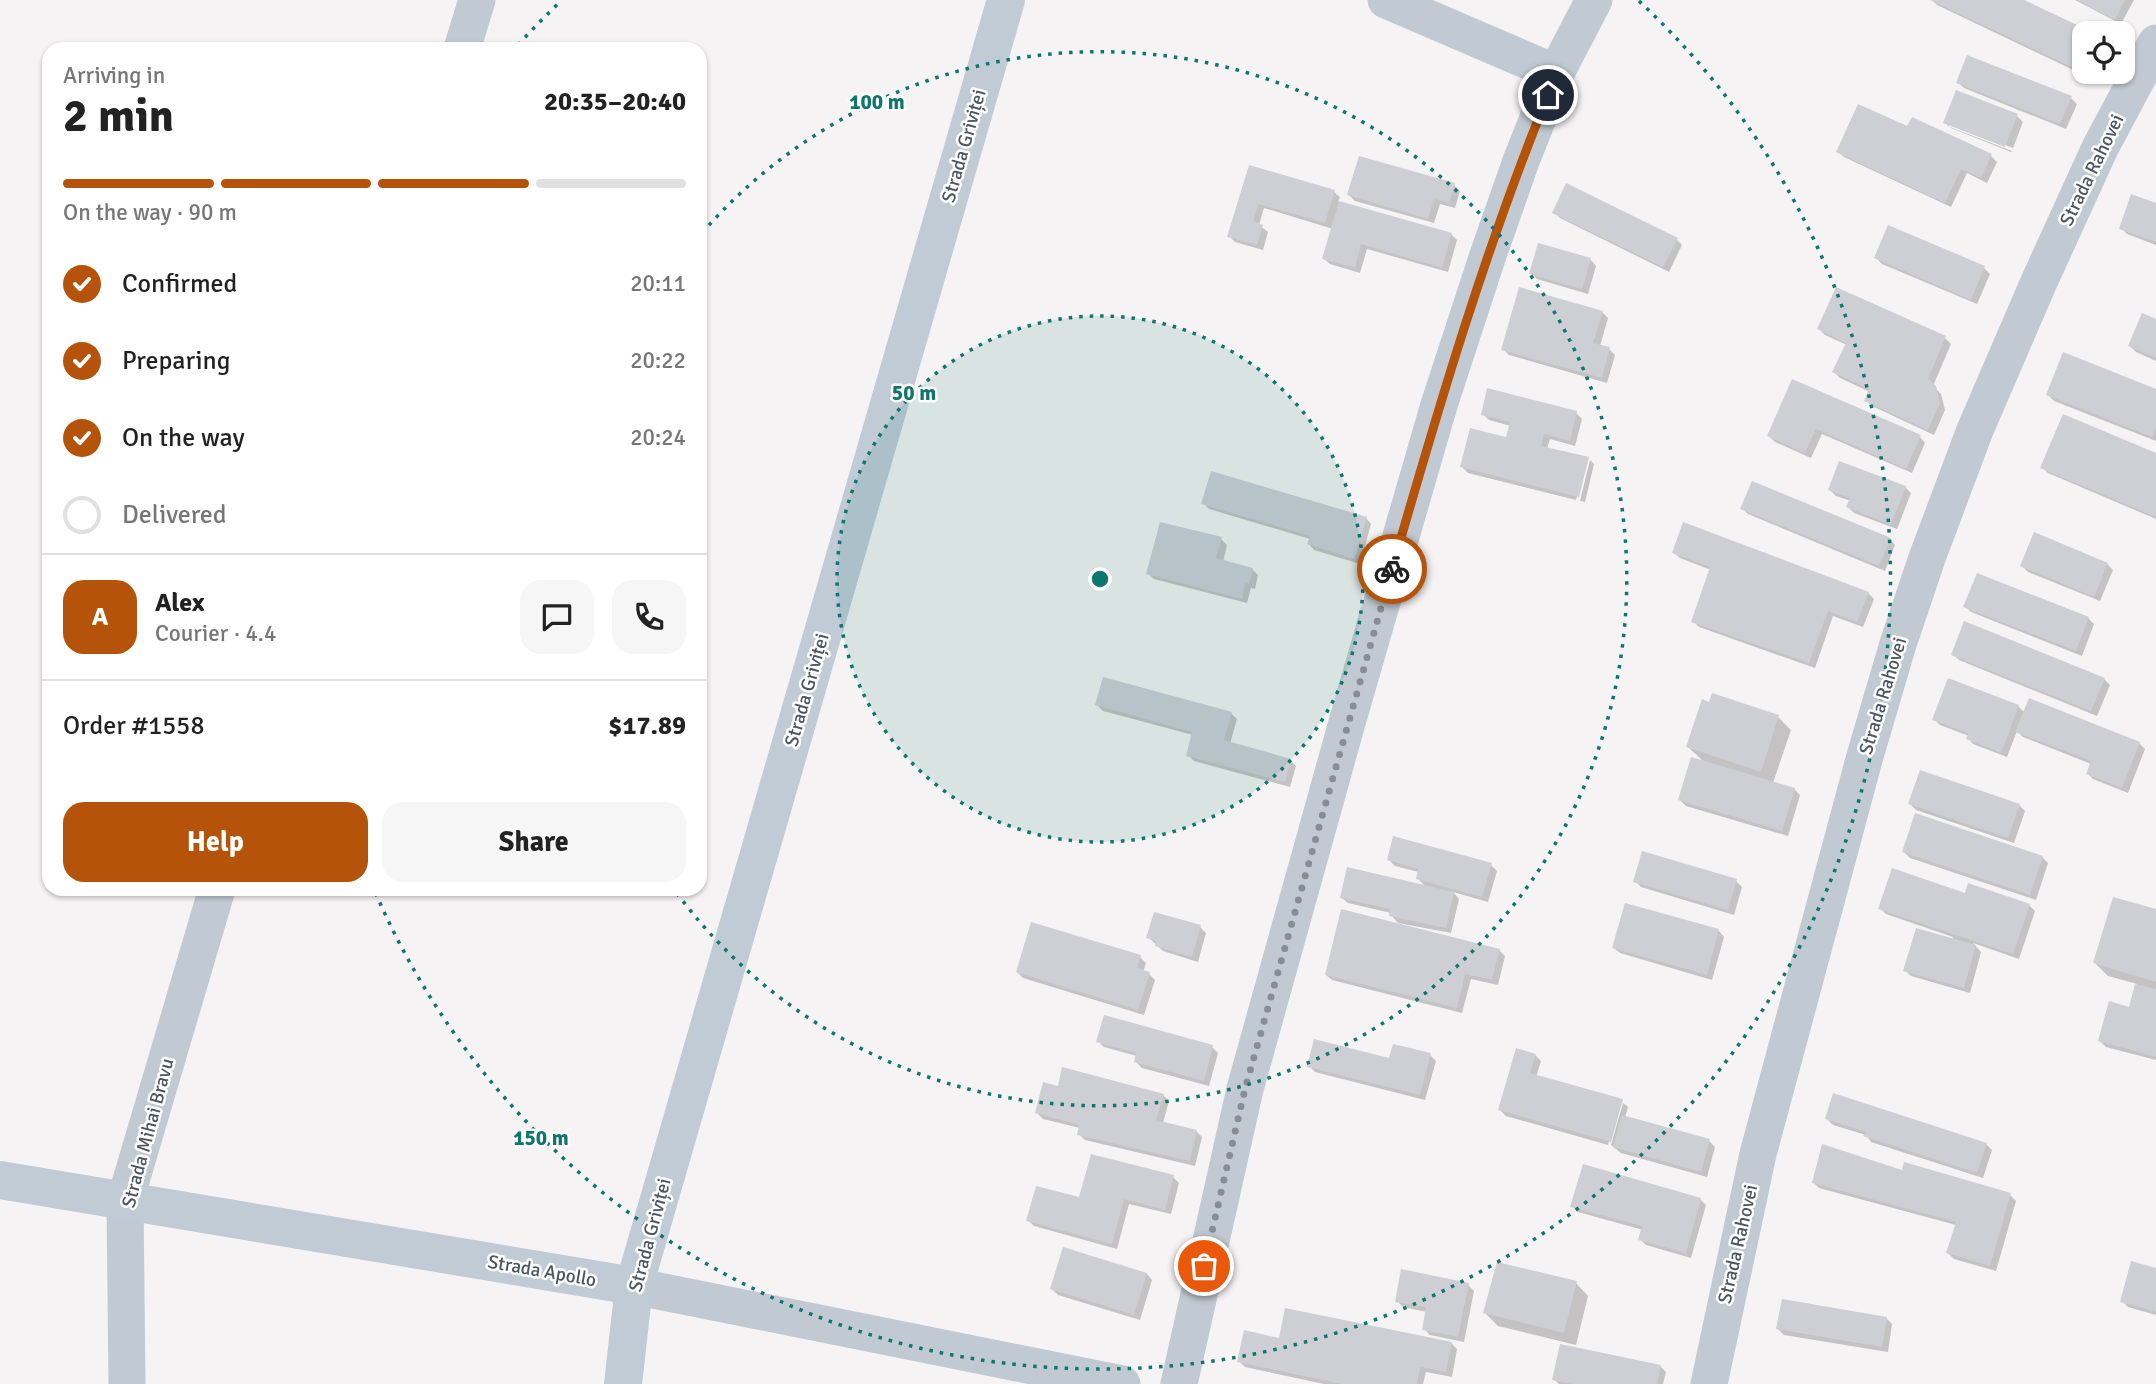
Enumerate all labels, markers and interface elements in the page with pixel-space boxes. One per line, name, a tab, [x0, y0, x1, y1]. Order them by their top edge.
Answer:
map controls	[2072, 21, 2135, 84]
button: locate	[2072, 21, 2135, 84]
text: Arriving in	[63, 61, 165, 90]
pin	[1518, 65, 1578, 125]
icon: home	[1529, 76, 1567, 114]
text: 20:35–20:40	[544, 86, 686, 118]
street label: Strada Griviței	[936, 87, 992, 205]
text: 2 min	[63, 88, 174, 144]
text: 100 m	[849, 89, 905, 115]
street label: Strada Rahovei	[2055, 110, 2129, 230]
text: On the way · 90 m	[63, 198, 237, 227]
icon: check	[63, 265, 101, 303]
text: Confirmed	[122, 268, 237, 300]
text: 20:11	[630, 269, 686, 298]
icon: check	[63, 342, 101, 380]
text: Preparing	[122, 345, 230, 377]
text: 20:22	[630, 346, 686, 375]
text: 50 m	[892, 380, 936, 406]
icon: check	[63, 419, 101, 457]
text: On the way	[122, 422, 245, 454]
text: 20:24	[630, 423, 686, 452]
text: Delivered	[122, 499, 227, 531]
courier	[1357, 534, 1427, 604]
icon: bike	[1373, 550, 1411, 588]
centre of rings	[1088, 567, 1112, 591]
button: chat	[520, 580, 594, 654]
button: phone	[612, 580, 686, 654]
text: Alex	[155, 587, 205, 619]
text: A	[92, 601, 108, 633]
text: Courier · 4.4	[155, 619, 276, 648]
street label: Strada Griviței	[779, 631, 835, 749]
street label: Strada Rahovei	[1854, 634, 1912, 758]
text: Order #1558	[63, 710, 204, 742]
text: $17.89	[608, 710, 686, 742]
button: Help	[63, 802, 368, 882]
button: Share	[382, 802, 686, 882]
street label: Strada Mihai Bravu	[117, 1056, 179, 1210]
text: 150 m	[513, 1125, 569, 1151]
street label: Strada Griviței	[623, 1176, 677, 1294]
street label: Strada Rahovei	[1713, 1182, 1763, 1306]
pin	[1174, 1236, 1234, 1296]
icon: bag	[1185, 1247, 1223, 1285]
street label: Strada Apollo	[486, 1250, 598, 1292]

